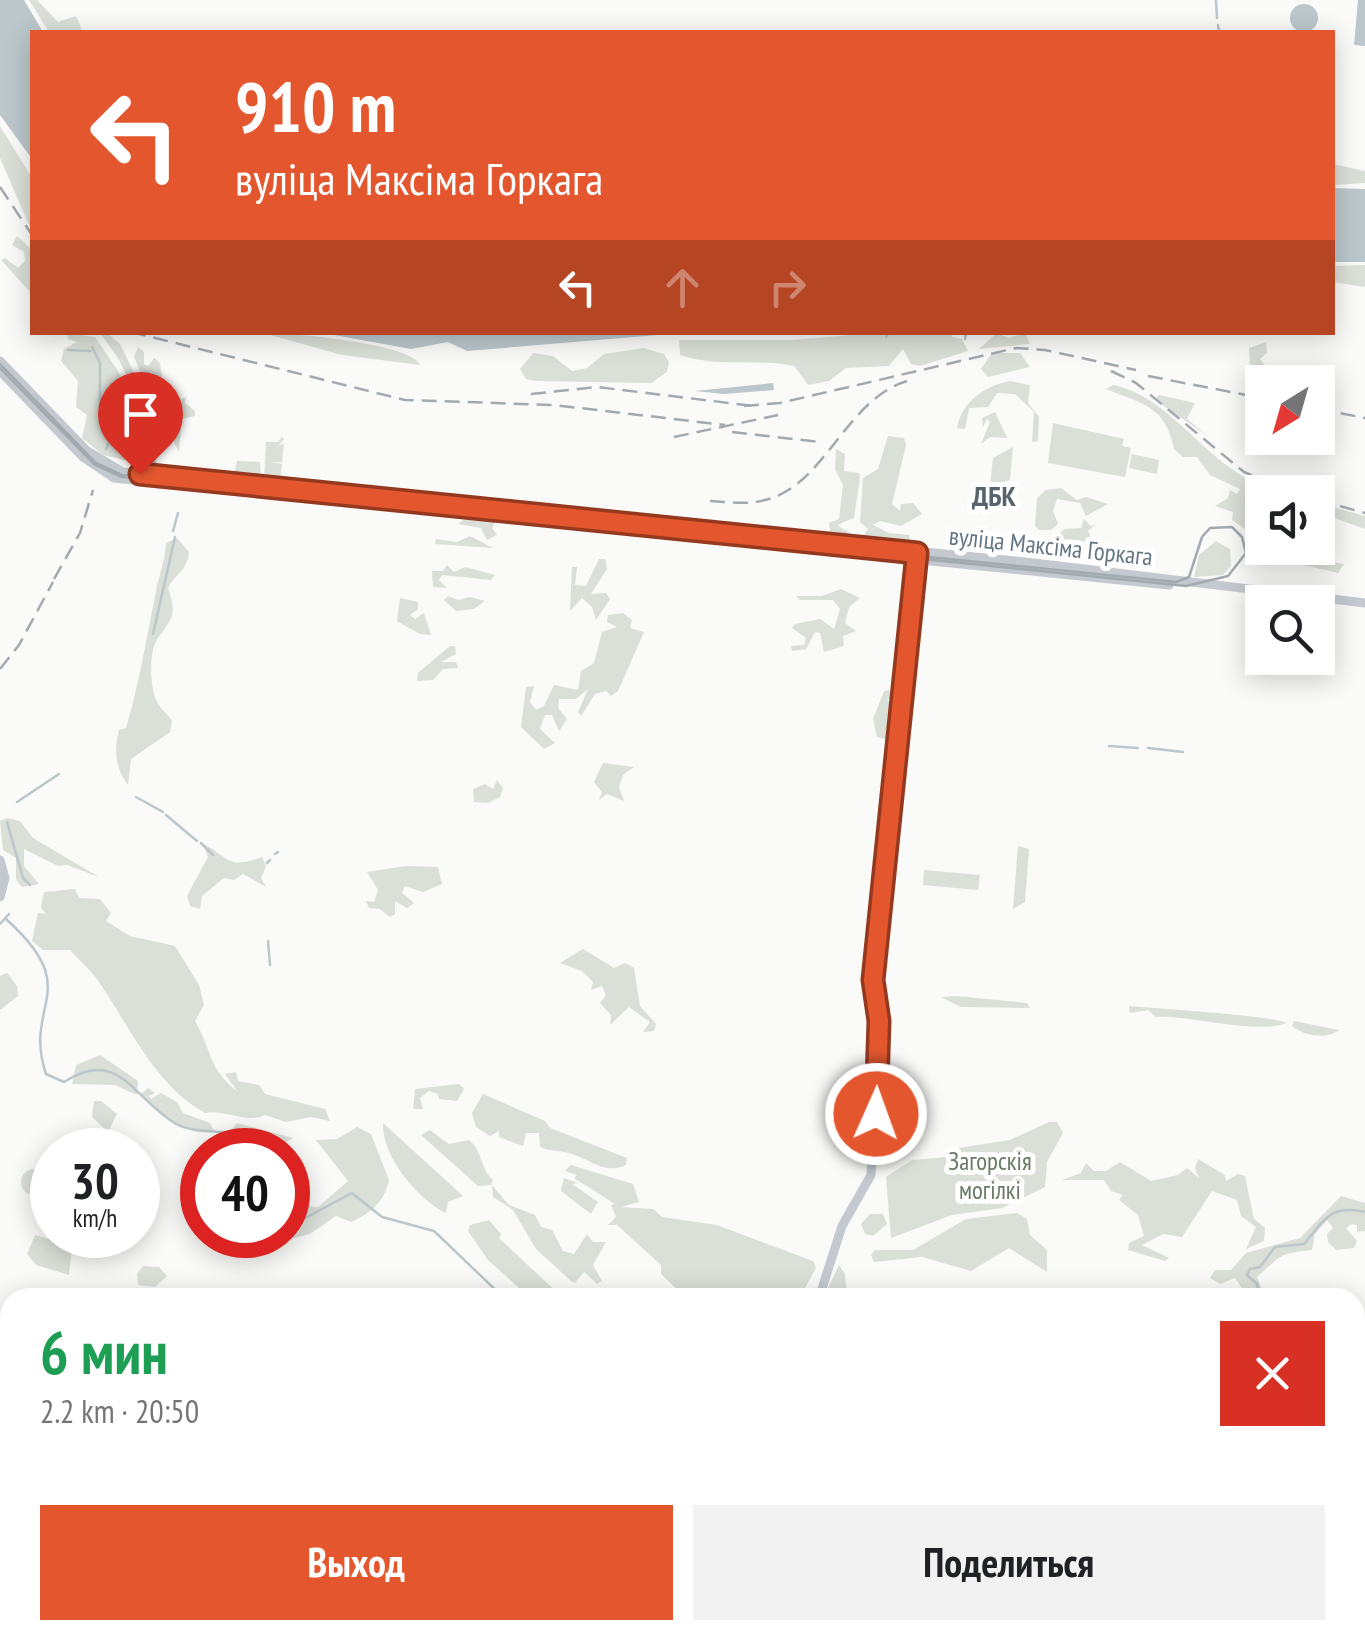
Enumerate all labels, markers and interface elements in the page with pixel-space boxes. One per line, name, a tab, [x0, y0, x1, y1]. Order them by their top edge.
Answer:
text: 910 m	[235, 61, 396, 151]
icon: left	[70, 70, 200, 200]
text: вуліца Максіма Горкага	[235, 149, 603, 207]
icon: left	[550, 260, 605, 315]
icon: ahead	[655, 260, 710, 315]
icon: right	[760, 260, 815, 315]
north arrow	[1245, 365, 1335, 455]
map controls	[1245, 365, 1335, 675]
pin	[98, 372, 183, 475]
icon: arrive	[113, 387, 168, 442]
button: sound	[1245, 475, 1335, 565]
district label: ДБК	[972, 477, 1016, 514]
street label: вуліца Максіма Горкага	[948, 519, 1154, 573]
button: search	[1245, 585, 1335, 675]
position arrow	[824, 1062, 928, 1166]
speed limit sign: 40	[180, 1128, 310, 1258]
park label: Загорскія могілкі	[948, 1145, 1032, 1206]
text: 30	[71, 1148, 119, 1213]
text: km/h	[73, 1202, 117, 1234]
text: 6 мин	[40, 1313, 168, 1391]
button: close	[1220, 1321, 1325, 1426]
text: 2.2 km · 20:50	[40, 1390, 199, 1432]
button: Выход	[40, 1505, 673, 1620]
button: Поделиться	[693, 1505, 1325, 1620]

